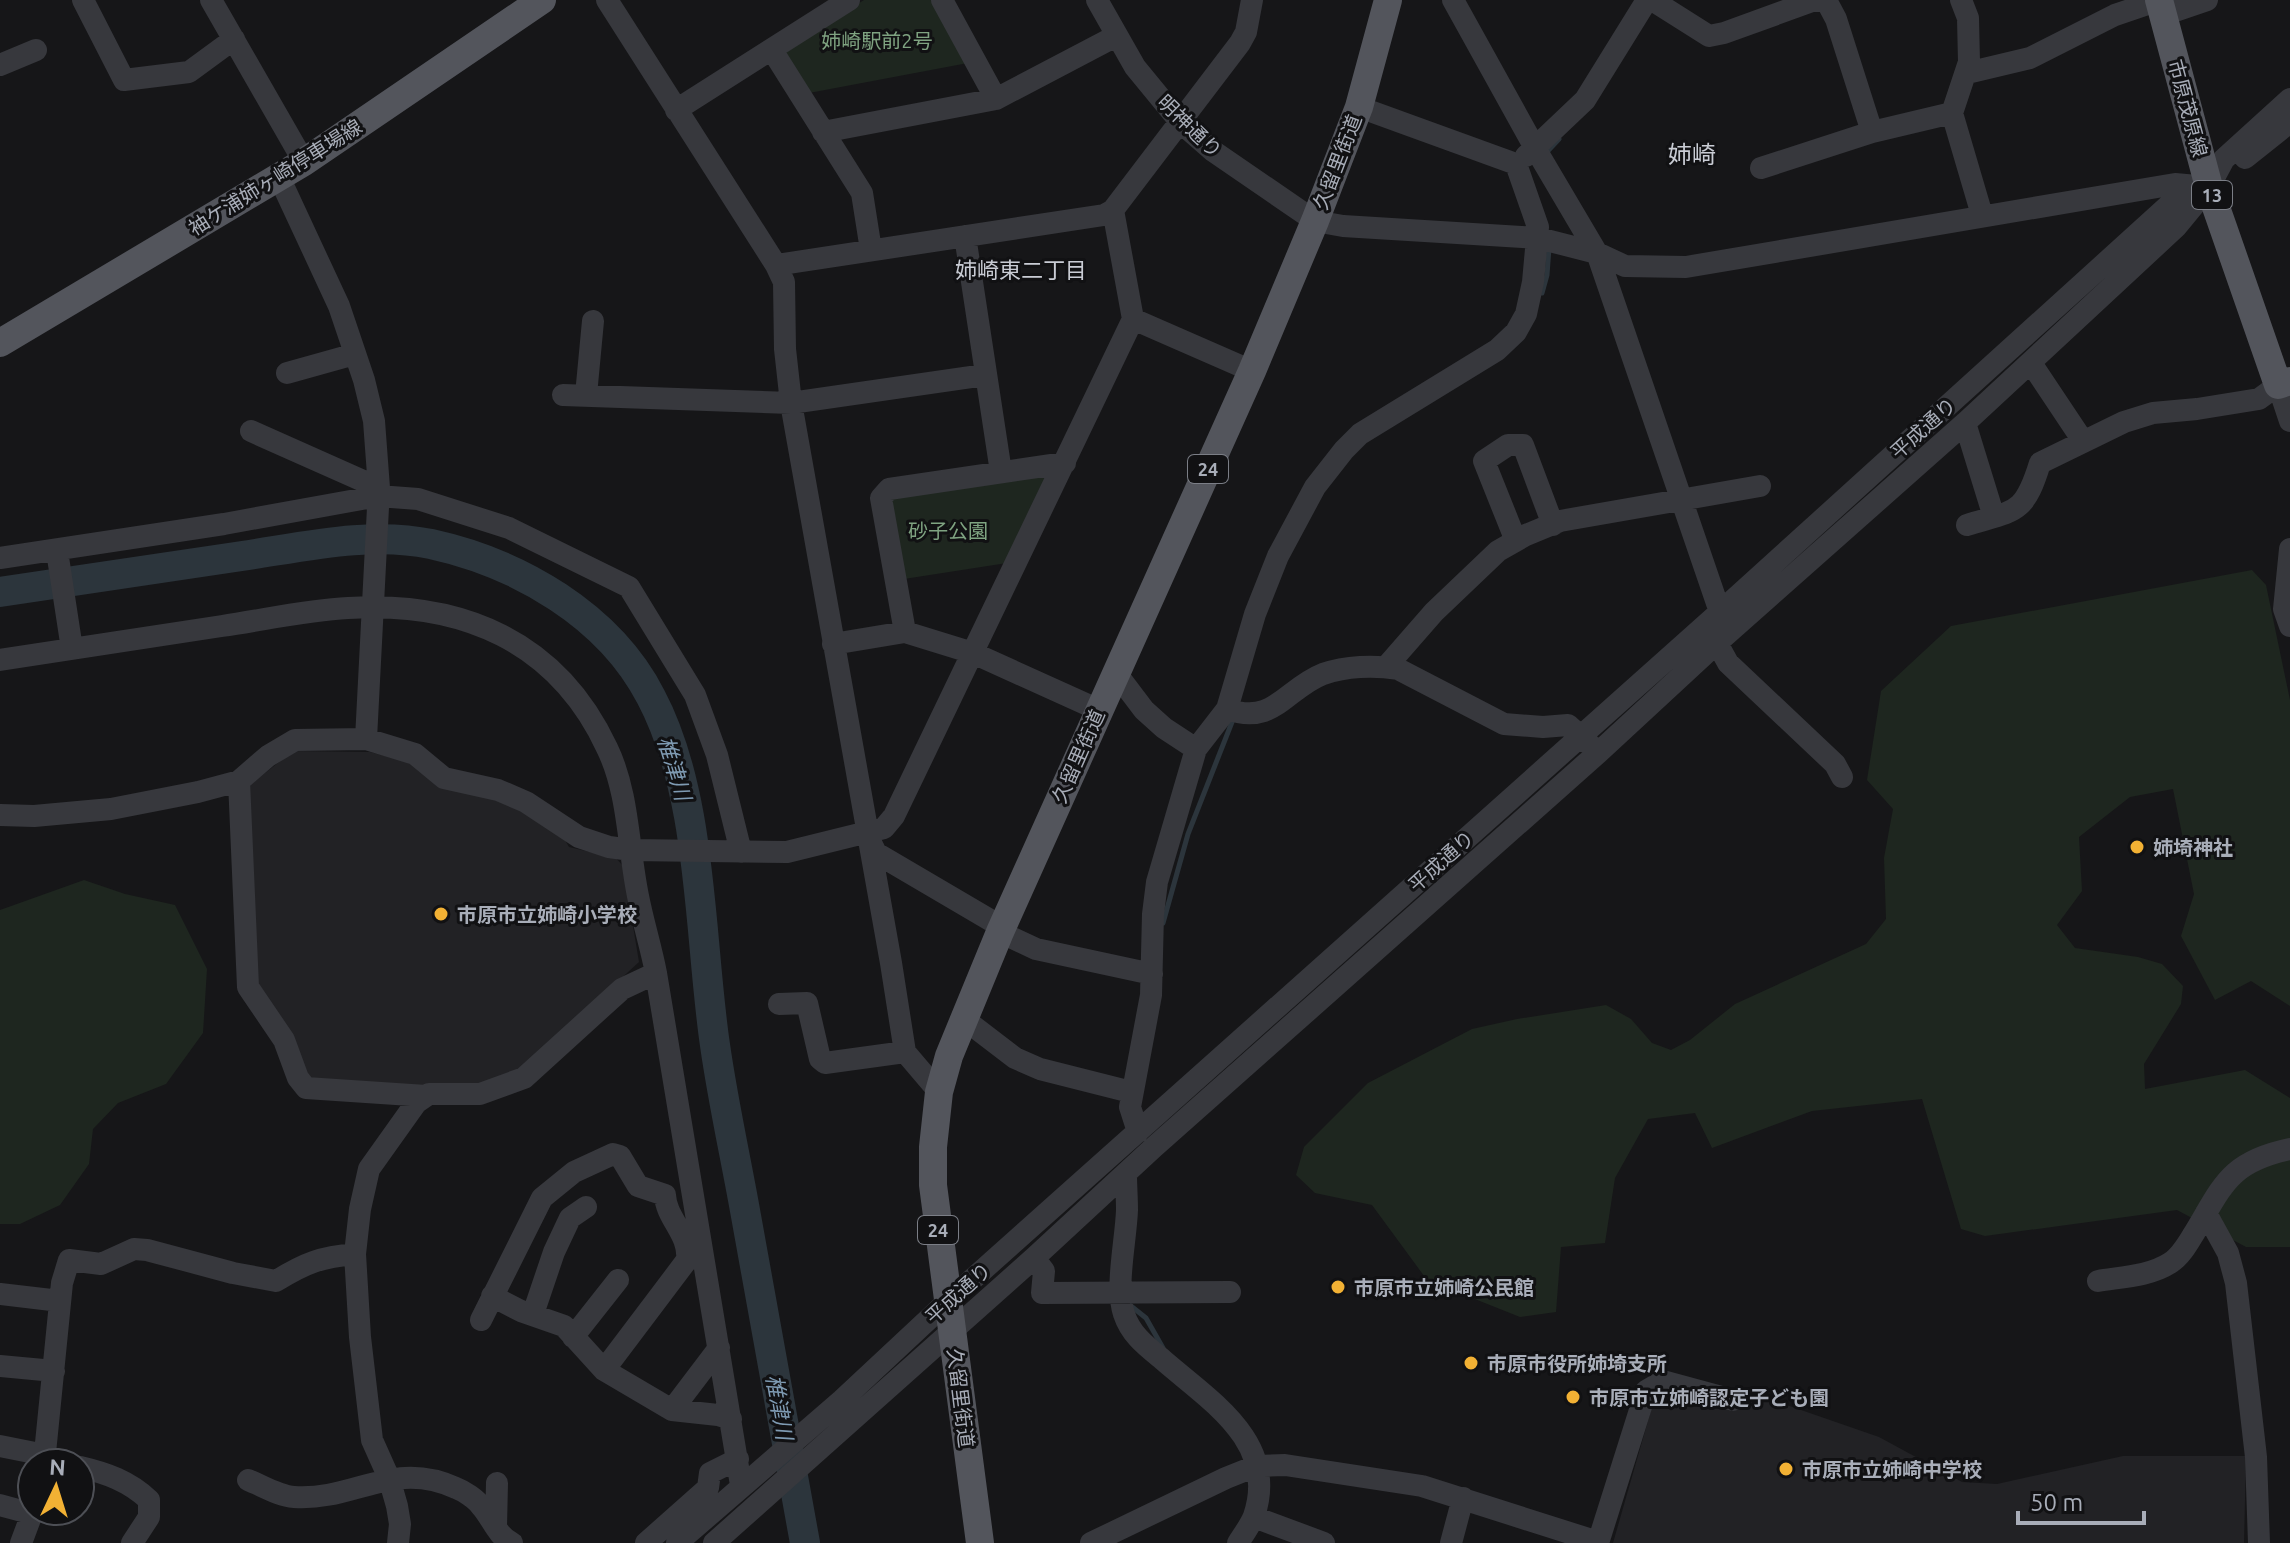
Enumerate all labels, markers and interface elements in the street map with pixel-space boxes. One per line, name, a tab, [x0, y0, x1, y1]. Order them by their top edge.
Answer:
park label: 姉崎駅前2号	[821, 29, 933, 52]
street label: 市原茂原線	[2164, 57, 2212, 159]
street label: 明神通り	[1153, 90, 1227, 162]
street label: 久留里街道	[1308, 111, 1366, 213]
street label: 袖ケ浦姉ヶ崎停車場線	[184, 114, 366, 240]
district label: 姉崎	[1668, 141, 1716, 168]
road number: 13	[2192, 181, 2232, 209]
district label: 姉崎東二丁目	[955, 257, 1087, 282]
street label: 平成通り	[1886, 393, 1960, 463]
road number: 24	[1188, 455, 1228, 483]
park label: 砂子公園	[908, 519, 988, 542]
street label: 久留里街道	[1047, 706, 1109, 806]
water label: 椎津川	[653, 733, 697, 805]
street label: 平成通り	[1404, 826, 1478, 896]
place label: 姉埼神社	[2153, 836, 2233, 859]
marker: 姉埼神社	[2128, 838, 2146, 856]
place label: 市原市立姉崎小学校	[457, 903, 637, 926]
marker: 市原市立姉崎小学校	[432, 905, 450, 923]
road number: 24	[918, 1216, 958, 1244]
street label: 平成通り	[921, 1258, 995, 1328]
place label: 市原市立姉崎公民館	[1354, 1276, 1534, 1299]
marker: 市原市立姉崎公民館	[1329, 1278, 1347, 1296]
street label: 久留里街道	[943, 1347, 979, 1449]
place label: 市原市役所姉埼支所	[1487, 1352, 1667, 1375]
marker: 市原市役所姉埼支所	[1462, 1354, 1480, 1372]
water label: 椎津川	[762, 1372, 798, 1444]
place label: 市原市立姉崎認定子ども園	[1589, 1386, 1829, 1409]
marker: 市原市立姉崎認定子ども園	[1564, 1388, 1582, 1406]
north arrow	[16, 1447, 96, 1527]
text: N	[48, 1454, 66, 1480]
place label: 市原市立姉崎中学校	[1802, 1458, 1982, 1481]
marker: 市原市立姉崎中学校	[1777, 1460, 1795, 1478]
scale bar	[2018, 1475, 2144, 1525]
text: 50 m	[2030, 1489, 2083, 1516]

